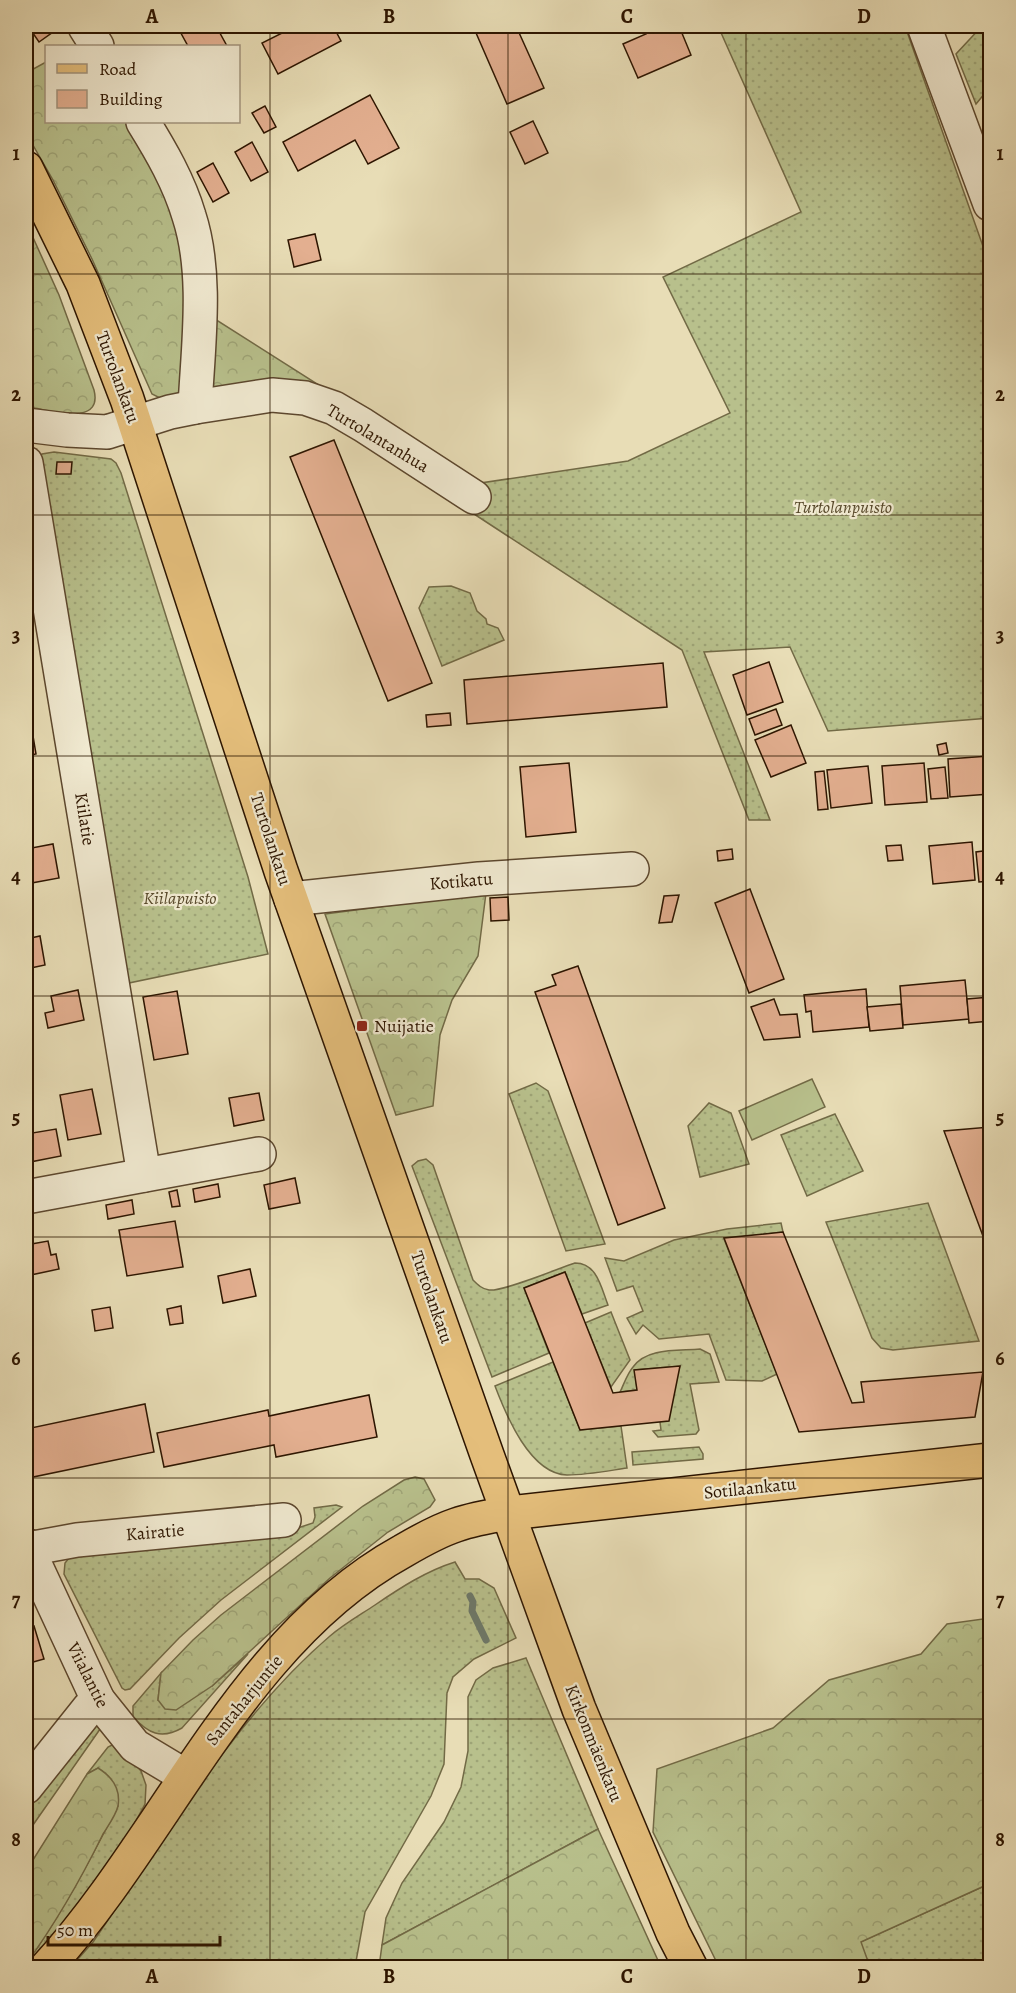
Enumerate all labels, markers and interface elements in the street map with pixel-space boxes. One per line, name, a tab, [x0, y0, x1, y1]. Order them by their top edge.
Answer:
text: A	[145, 3, 159, 30]
text: B	[383, 3, 395, 30]
text: C	[621, 3, 633, 30]
text: D	[857, 3, 871, 30]
legend	[45, 45, 240, 123]
text: Road	[99, 57, 137, 81]
text: Building	[99, 87, 163, 111]
text: 1	[12, 140, 20, 167]
text: 1	[996, 140, 1004, 167]
street label: Turtolankatu	[90, 328, 146, 427]
text: 2	[11, 381, 21, 408]
text: 2	[995, 381, 1005, 408]
street label: Turtolantanhua	[322, 398, 434, 478]
park label: Turtolanpuisto	[794, 495, 892, 519]
text: 3	[12, 622, 20, 649]
text: 3	[996, 622, 1004, 649]
street label: Turtolankatu	[245, 790, 297, 889]
street label: Kiilatie	[69, 791, 101, 847]
text: 4	[11, 863, 21, 890]
text: 4	[995, 863, 1005, 890]
street label: Kotikatu	[428, 866, 494, 896]
park label: Kiilapuisto	[143, 886, 217, 910]
place label: Nuijatie	[374, 1014, 434, 1038]
marker: Nuijatie	[355, 1019, 369, 1033]
text: 5	[12, 1104, 20, 1131]
text: 5	[996, 1104, 1004, 1131]
street label: Turtolankatu	[405, 1248, 459, 1347]
text: 6	[11, 1345, 21, 1372]
text: 6	[995, 1345, 1005, 1372]
street label: Sotilaankatu	[703, 1471, 798, 1505]
street label: Kairatie	[125, 1517, 185, 1547]
text: 7	[12, 1586, 21, 1613]
text: 7	[996, 1586, 1005, 1613]
street label: Viialantie	[61, 1637, 115, 1712]
street label: Santaharjuntie	[200, 1650, 288, 1750]
street label: Kirkonmäenkatu	[560, 1681, 629, 1806]
text: 8	[11, 1826, 21, 1853]
text: 8	[995, 1826, 1005, 1853]
scale bar	[48, 1909, 220, 1947]
text: 50 m	[57, 1918, 93, 1942]
text: A	[145, 1963, 159, 1990]
text: B	[383, 1963, 395, 1990]
text: C	[621, 1963, 633, 1990]
text: D	[857, 1963, 871, 1990]

